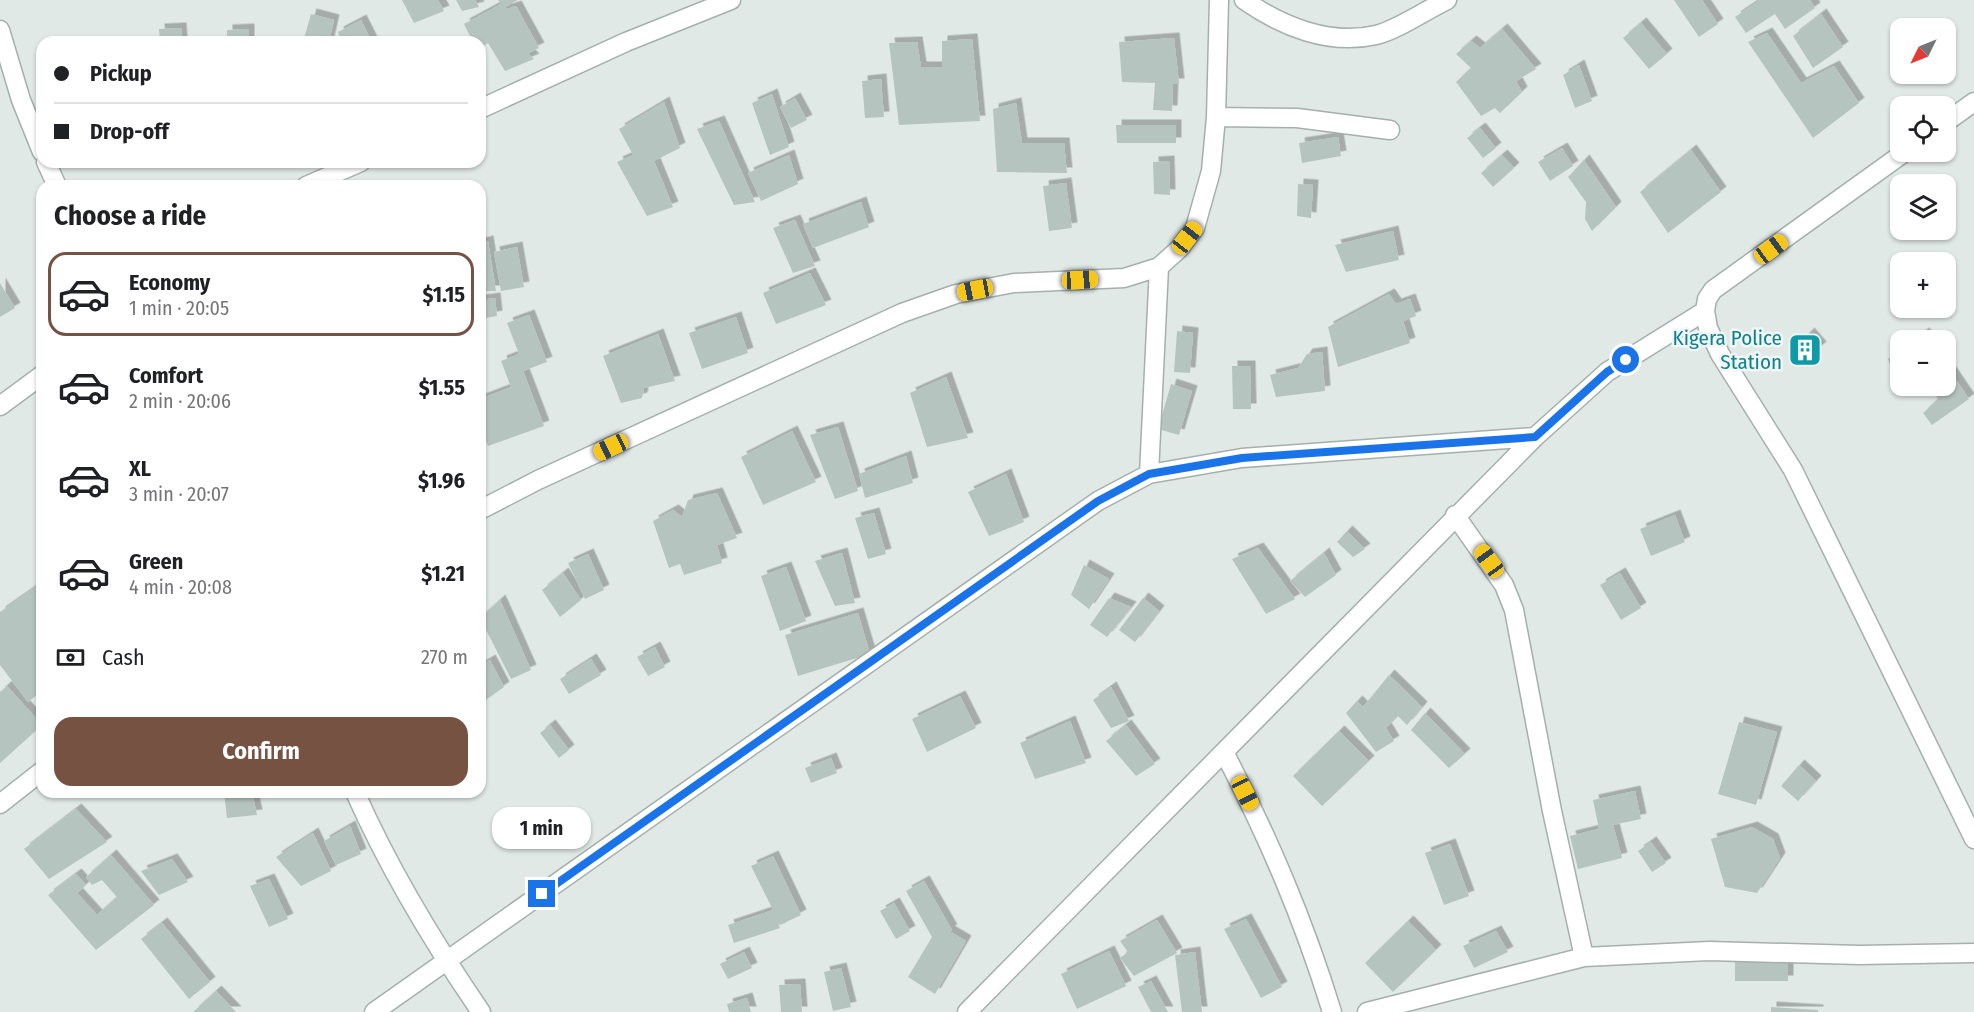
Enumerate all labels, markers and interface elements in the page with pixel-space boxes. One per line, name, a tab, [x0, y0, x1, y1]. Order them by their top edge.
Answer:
north arrow	[1890, 18, 1956, 84]
map controls	[1890, 18, 1956, 396]
text: Pickup	[90, 60, 152, 87]
button: locate	[1890, 96, 1956, 162]
text: Drop-off	[90, 118, 169, 145]
button: layers	[1890, 174, 1956, 240]
text: Choose a ride	[54, 200, 206, 232]
car	[1169, 218, 1205, 258]
car	[1751, 231, 1791, 267]
button: +	[1890, 252, 1956, 318]
icon: car	[57, 267, 111, 321]
text: Economy	[129, 269, 210, 296]
car	[1062, 270, 1098, 290]
car	[956, 278, 994, 302]
text: $1.15	[423, 281, 465, 308]
text: 1 min · 20:05	[129, 296, 229, 320]
place label: Kigera Police Station	[1673, 325, 1782, 375]
button: −	[1890, 330, 1956, 396]
building icon: Kigera Police Station	[1787, 332, 1823, 368]
route start	[1612, 346, 1639, 373]
icon: car	[57, 360, 111, 414]
text: Comfort	[129, 362, 203, 389]
text: $1.55	[419, 374, 465, 401]
text: 2 min · 20:06	[129, 389, 231, 413]
car	[591, 431, 631, 463]
icon: car	[57, 453, 111, 507]
text: XL	[129, 455, 151, 482]
text: $1.96	[418, 467, 465, 494]
text: 3 min · 20:07	[129, 482, 229, 506]
car	[1471, 541, 1507, 581]
icon: car	[57, 546, 111, 600]
text: Green	[129, 548, 183, 575]
text: $1.21	[421, 560, 465, 587]
text: 4 min · 20:08	[129, 575, 232, 599]
icon: cash	[54, 641, 87, 674]
text: Cash	[102, 644, 145, 671]
text: 270 m	[421, 645, 468, 669]
button: Confirm	[54, 717, 468, 786]
car	[1229, 773, 1261, 813]
callout: 1 min	[492, 807, 592, 849]
text: 1 min	[520, 816, 563, 840]
route end	[528, 880, 555, 907]

